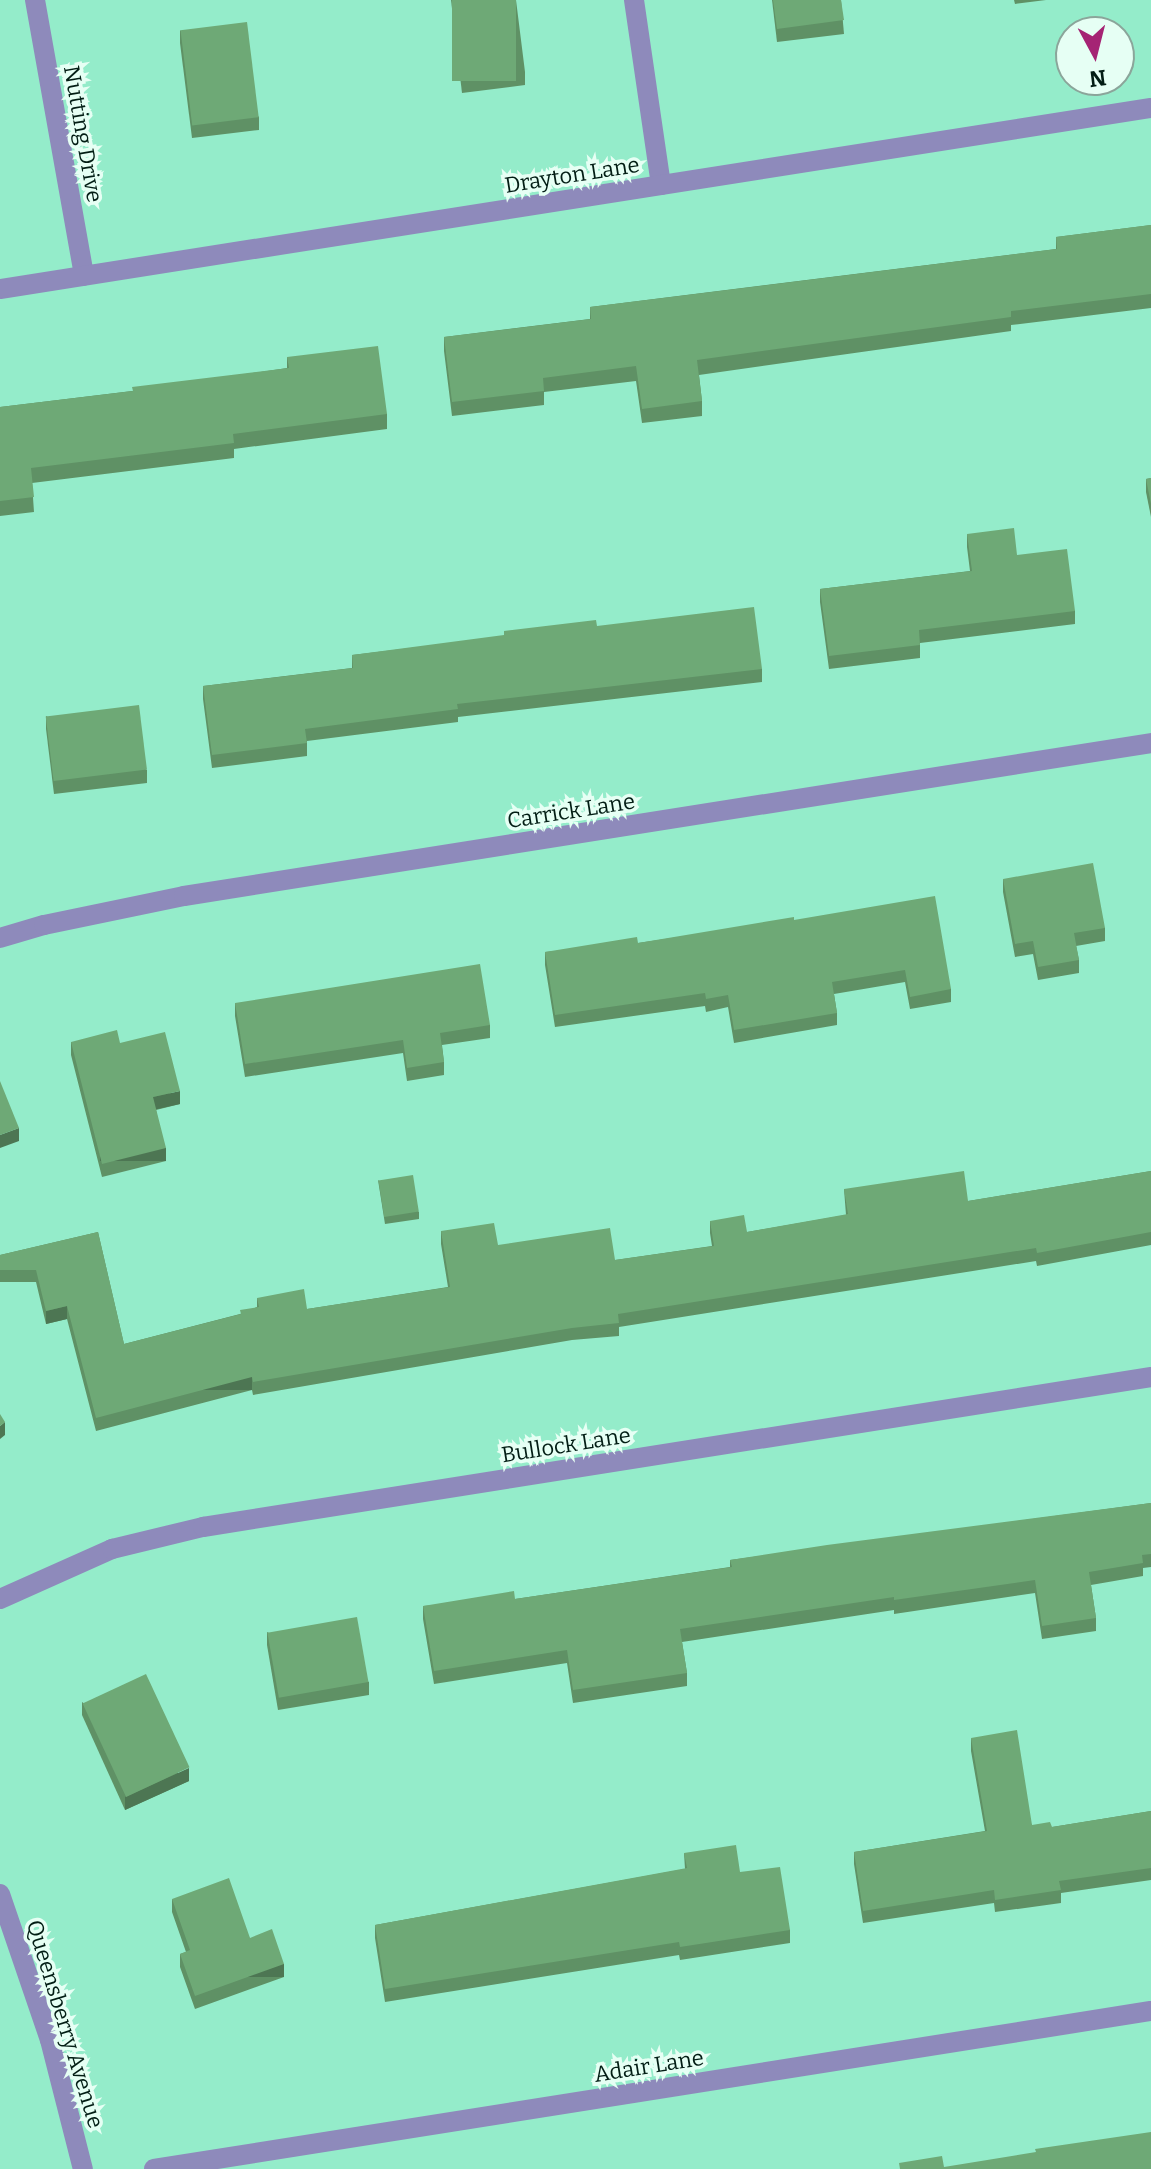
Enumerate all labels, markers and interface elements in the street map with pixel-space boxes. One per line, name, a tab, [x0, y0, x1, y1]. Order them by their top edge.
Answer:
north arrow	[1055, 16, 1135, 96]
street label: Nutting Drive	[58, 64, 108, 204]
text: N	[1088, 64, 1108, 93]
street label: Drayton Lane	[503, 151, 641, 199]
street label: Carrick Lane	[505, 788, 637, 834]
street label: Bullock Lane	[500, 1422, 632, 1468]
street label: Queensberry Avenue	[21, 1917, 109, 2131]
street label: Adair Lane	[592, 2044, 706, 2088]

